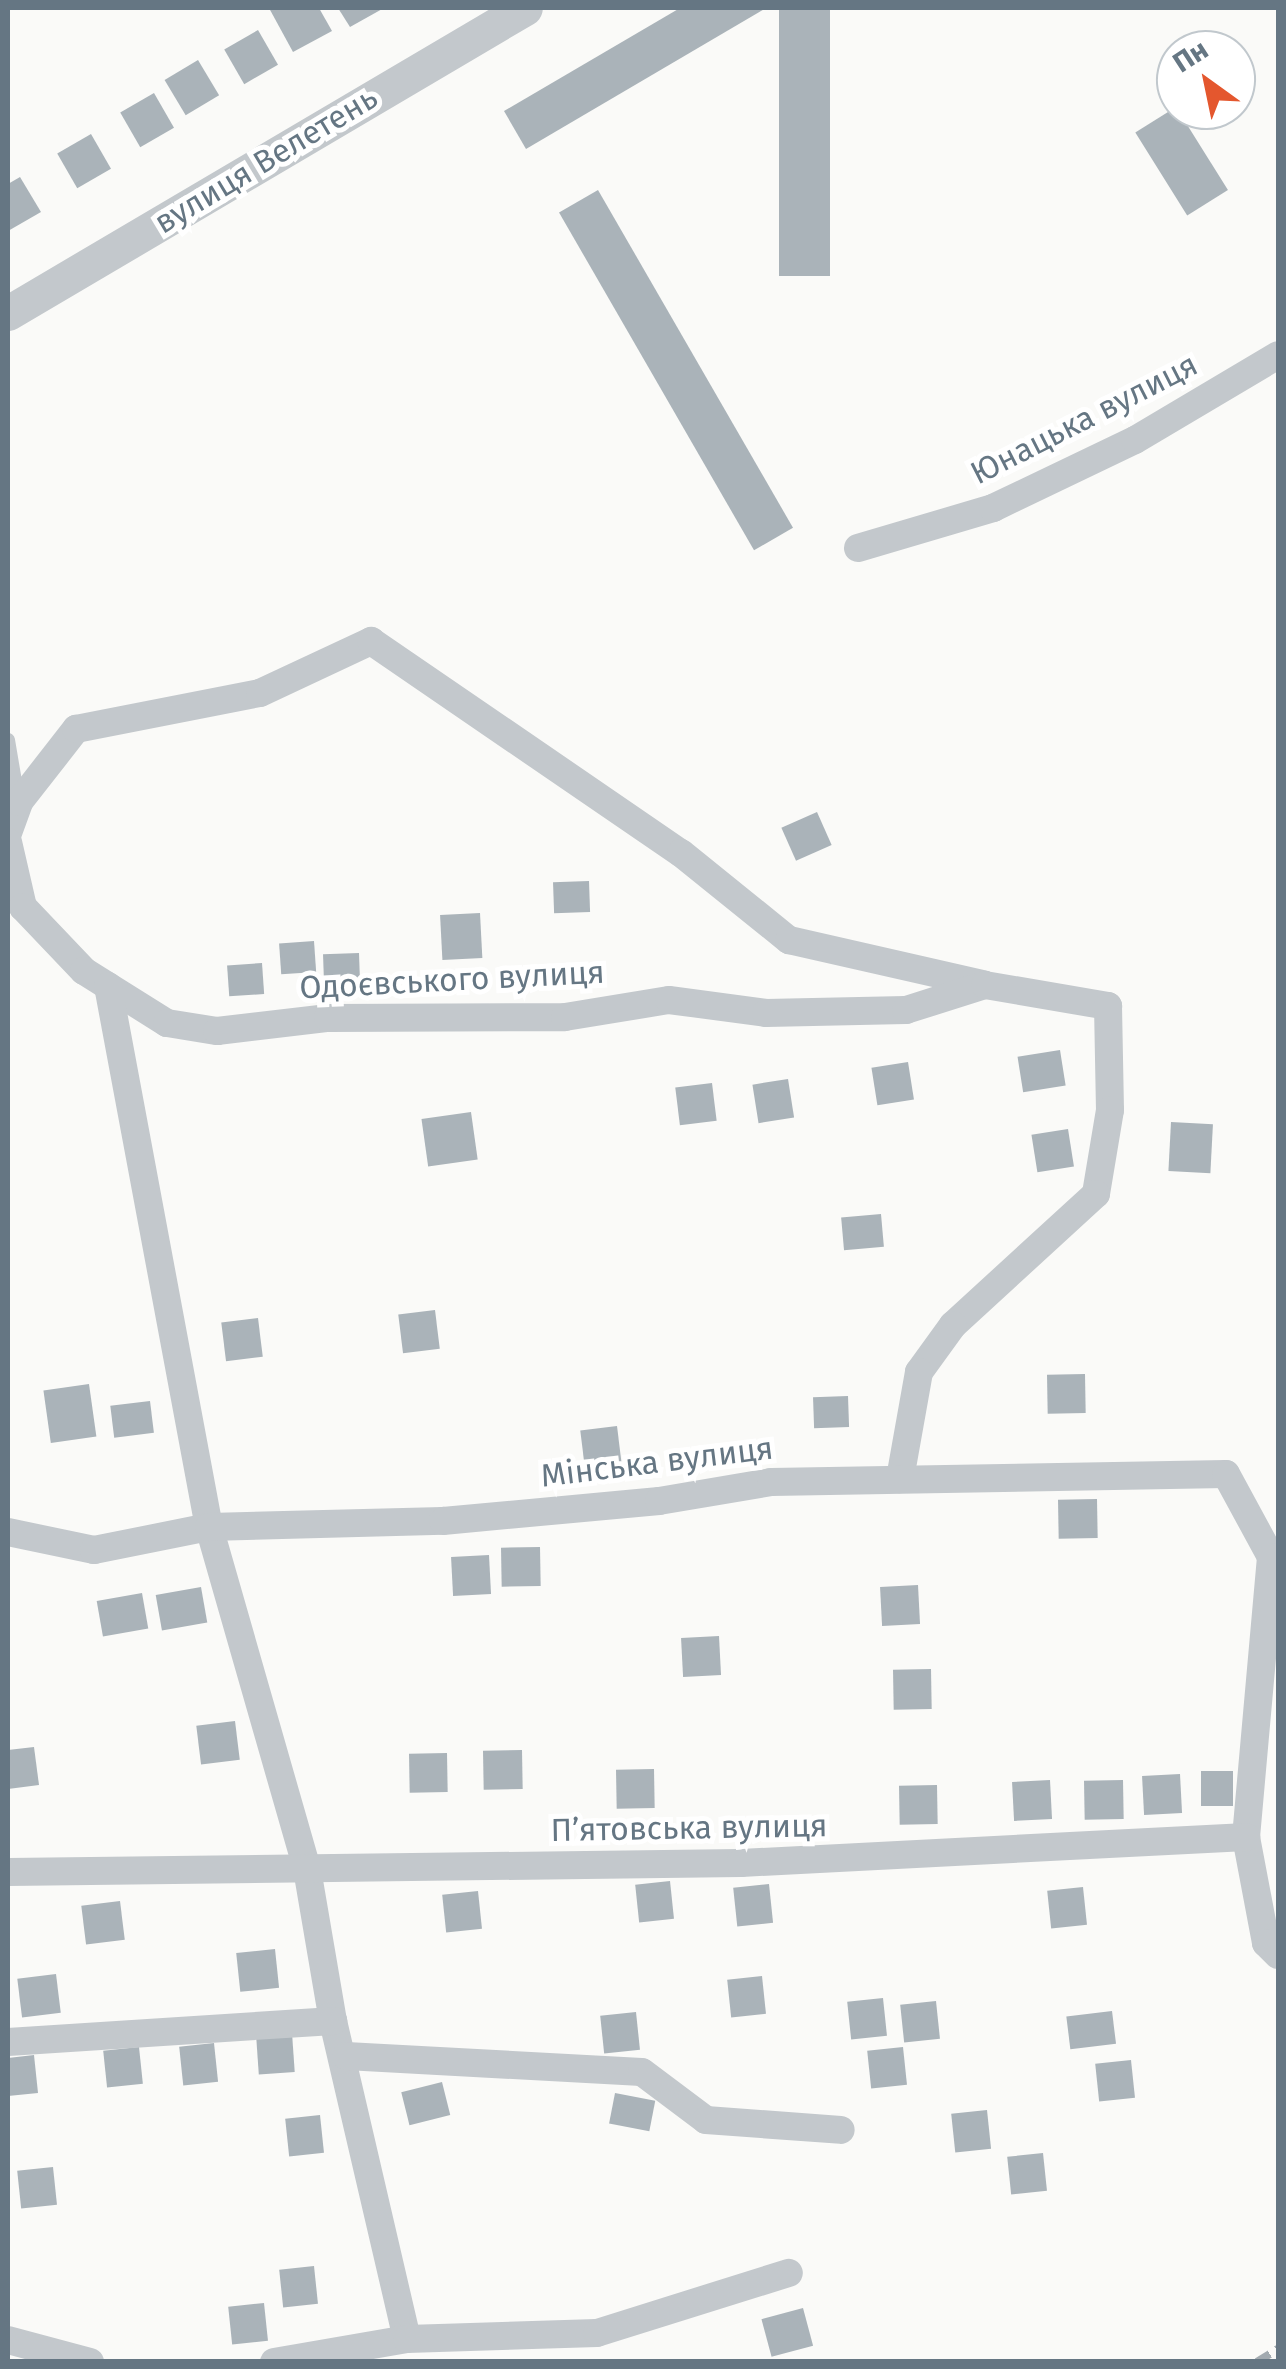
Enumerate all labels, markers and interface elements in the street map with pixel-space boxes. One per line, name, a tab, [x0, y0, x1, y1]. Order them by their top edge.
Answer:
north arrow	[1156, 30, 1256, 130]
text: Пн	[1167, 33, 1214, 79]
street label: вулиця Велетень	[147, 78, 385, 242]
street label: Юнацька вулиця	[964, 345, 1204, 493]
street label: Одоєвського вулиця	[298, 953, 606, 1007]
street label: Мінська вулиця	[539, 1429, 775, 1495]
street label: П’ятовська вулиця	[550, 1806, 828, 1850]

